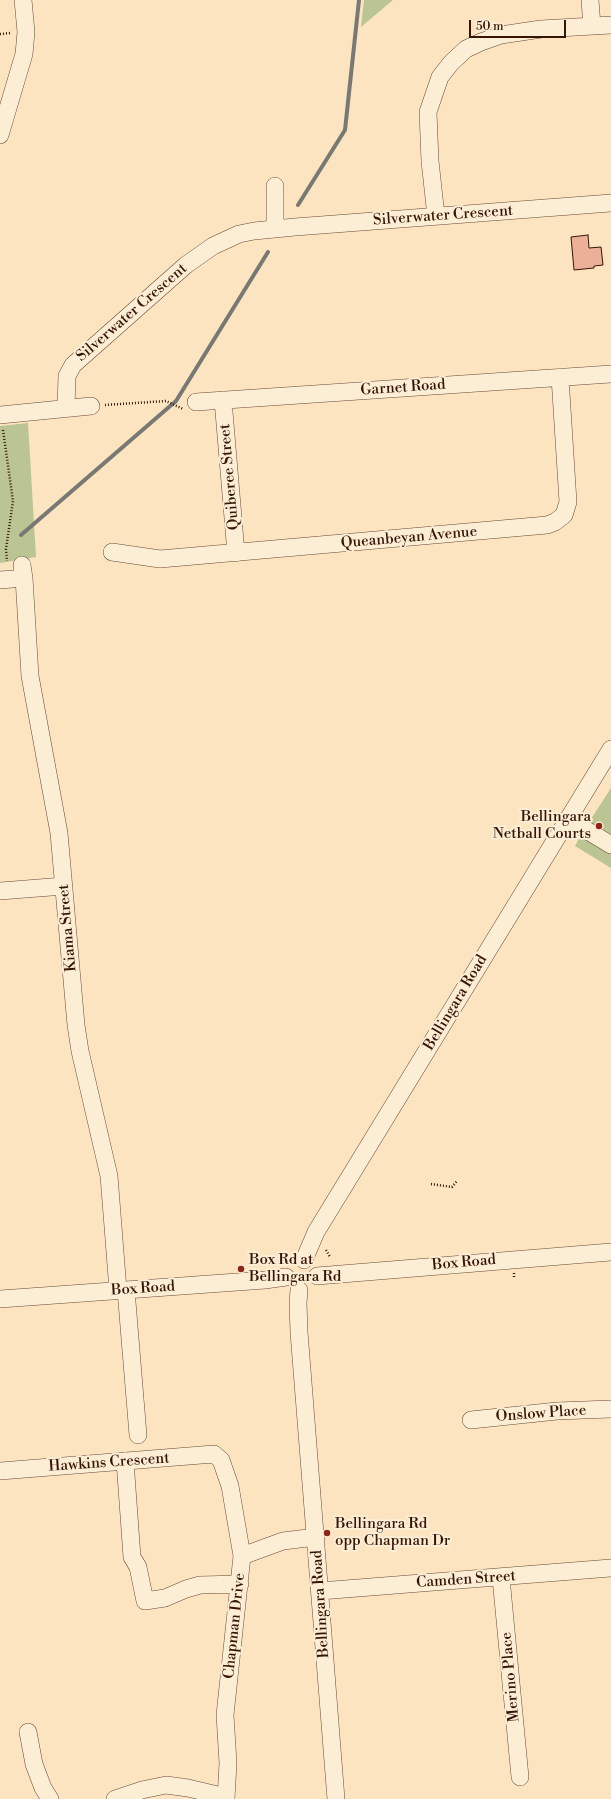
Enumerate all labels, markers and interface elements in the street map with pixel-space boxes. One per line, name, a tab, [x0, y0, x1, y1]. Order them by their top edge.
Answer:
scale bar	[471, 12, 568, 38]
text: 50 m	[476, 19, 504, 34]
street label: Silverwater Crescent	[372, 202, 514, 230]
street label: Silverwater Crescent	[73, 260, 191, 366]
street label: Garnet Road	[360, 376, 446, 400]
street label: Quiberee Street	[216, 423, 244, 531]
street label: Queanbeyan Avenue	[340, 523, 478, 553]
place label: Bellingara Netball Courts	[493, 808, 591, 843]
marker: Bellingara Netball Courts	[594, 821, 604, 831]
street label: Kiama Street	[55, 883, 81, 973]
street label: Bellingara Road	[420, 952, 492, 1054]
place label: Box Rd at Bellingara Rd	[249, 1251, 341, 1286]
street label: Box Road	[431, 1251, 497, 1275]
marker: Box Rd at Bellingara Rd	[236, 1264, 246, 1274]
street label: Box Road	[110, 1278, 176, 1300]
street label: Onslow Place	[495, 1402, 587, 1426]
street label: Hawkins Crescent	[48, 1450, 170, 1476]
place label: Bellingara Rd opp Chapman Dr	[335, 1515, 450, 1550]
marker: Bellingara Rd opp Chapman Dr	[322, 1528, 332, 1538]
street label: Bellingara Road	[308, 1549, 334, 1659]
street label: Camden Street	[416, 1568, 516, 1592]
street label: Chapman Drive	[220, 1572, 250, 1680]
street label: Merino Place	[498, 1631, 524, 1723]

